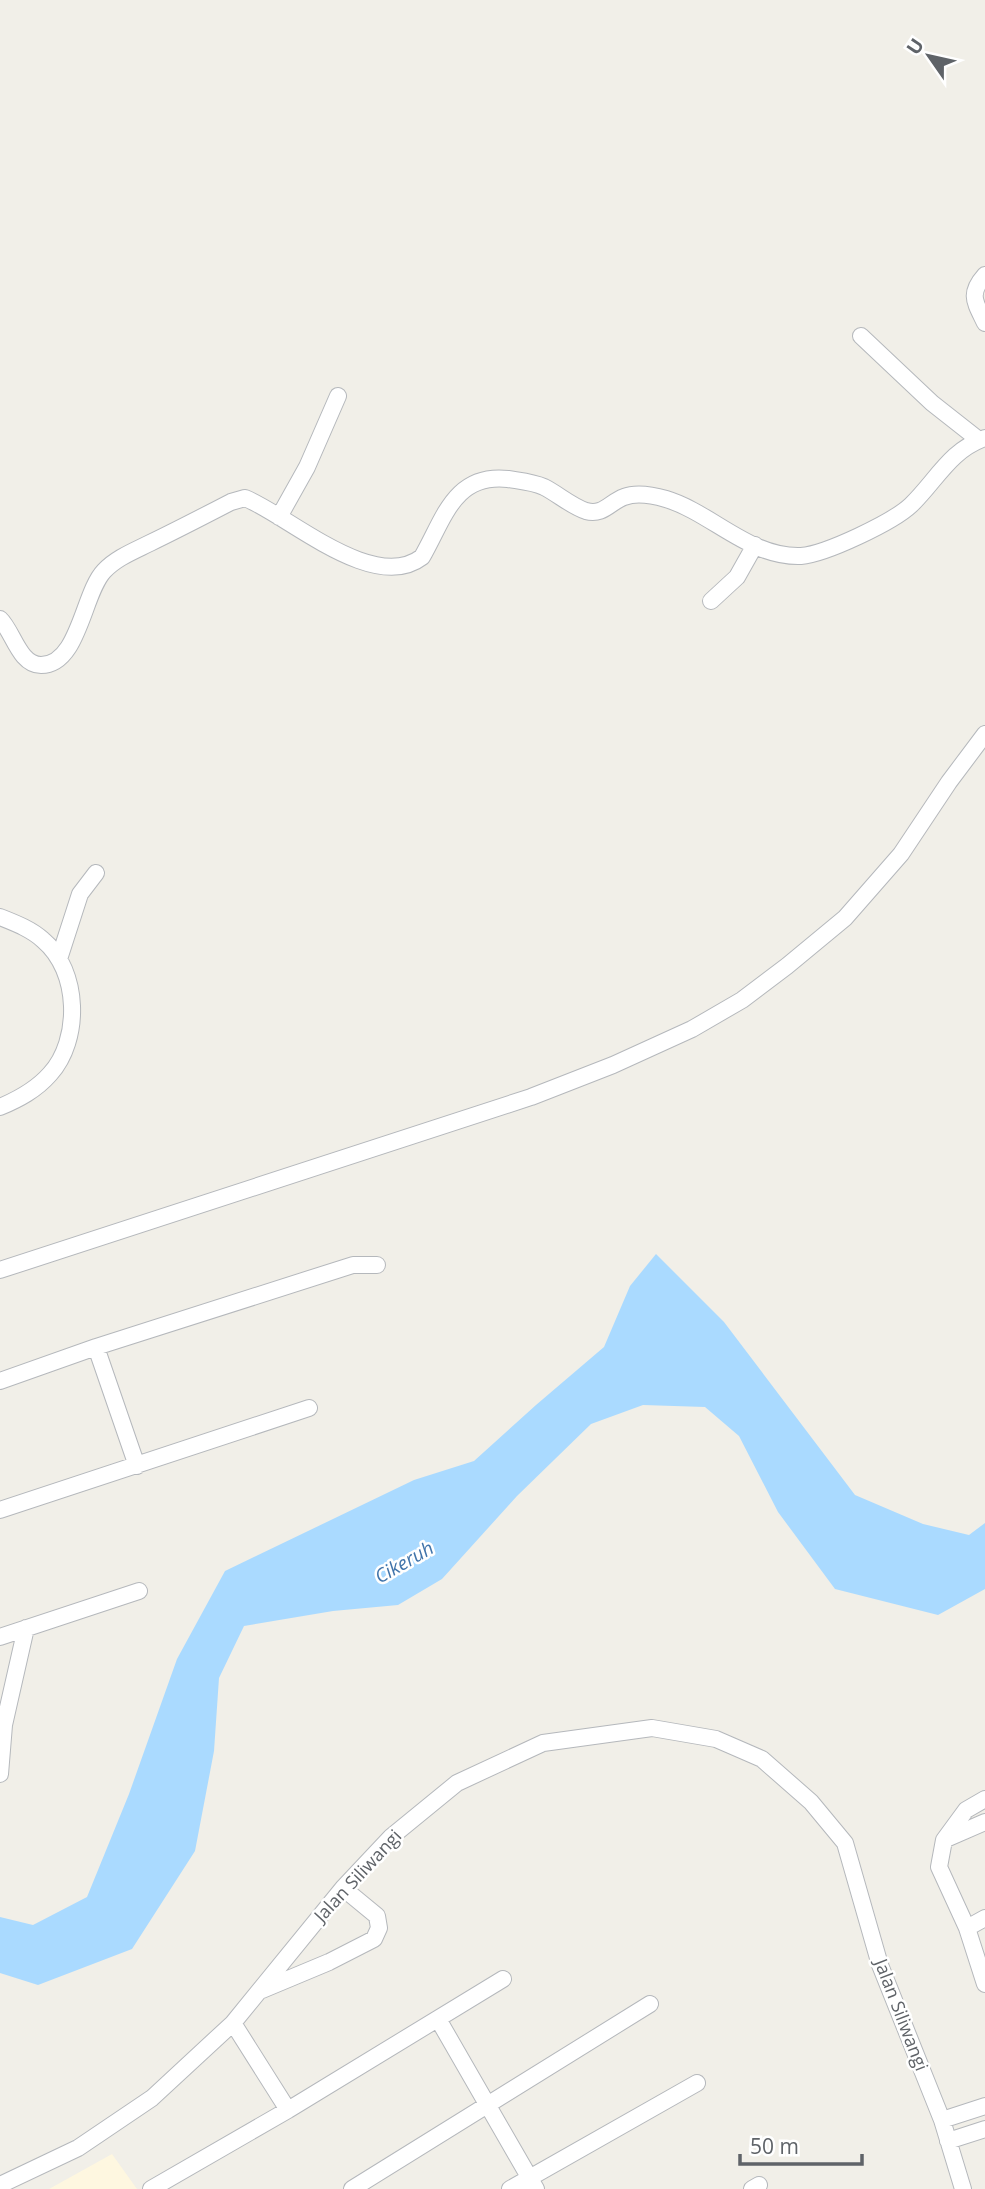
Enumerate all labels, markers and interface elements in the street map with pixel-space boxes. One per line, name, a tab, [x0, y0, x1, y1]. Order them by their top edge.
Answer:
north arrow	[894, 21, 964, 91]
text: U	[900, 33, 930, 60]
water label: Cikeruh	[370, 1535, 438, 1589]
street label: Jalan Siliwangi	[307, 1824, 406, 1928]
street label: Jalan Siliwangi	[869, 1953, 934, 2074]
scale bar	[740, 2122, 862, 2166]
text: 50 m	[750, 2132, 799, 2160]

